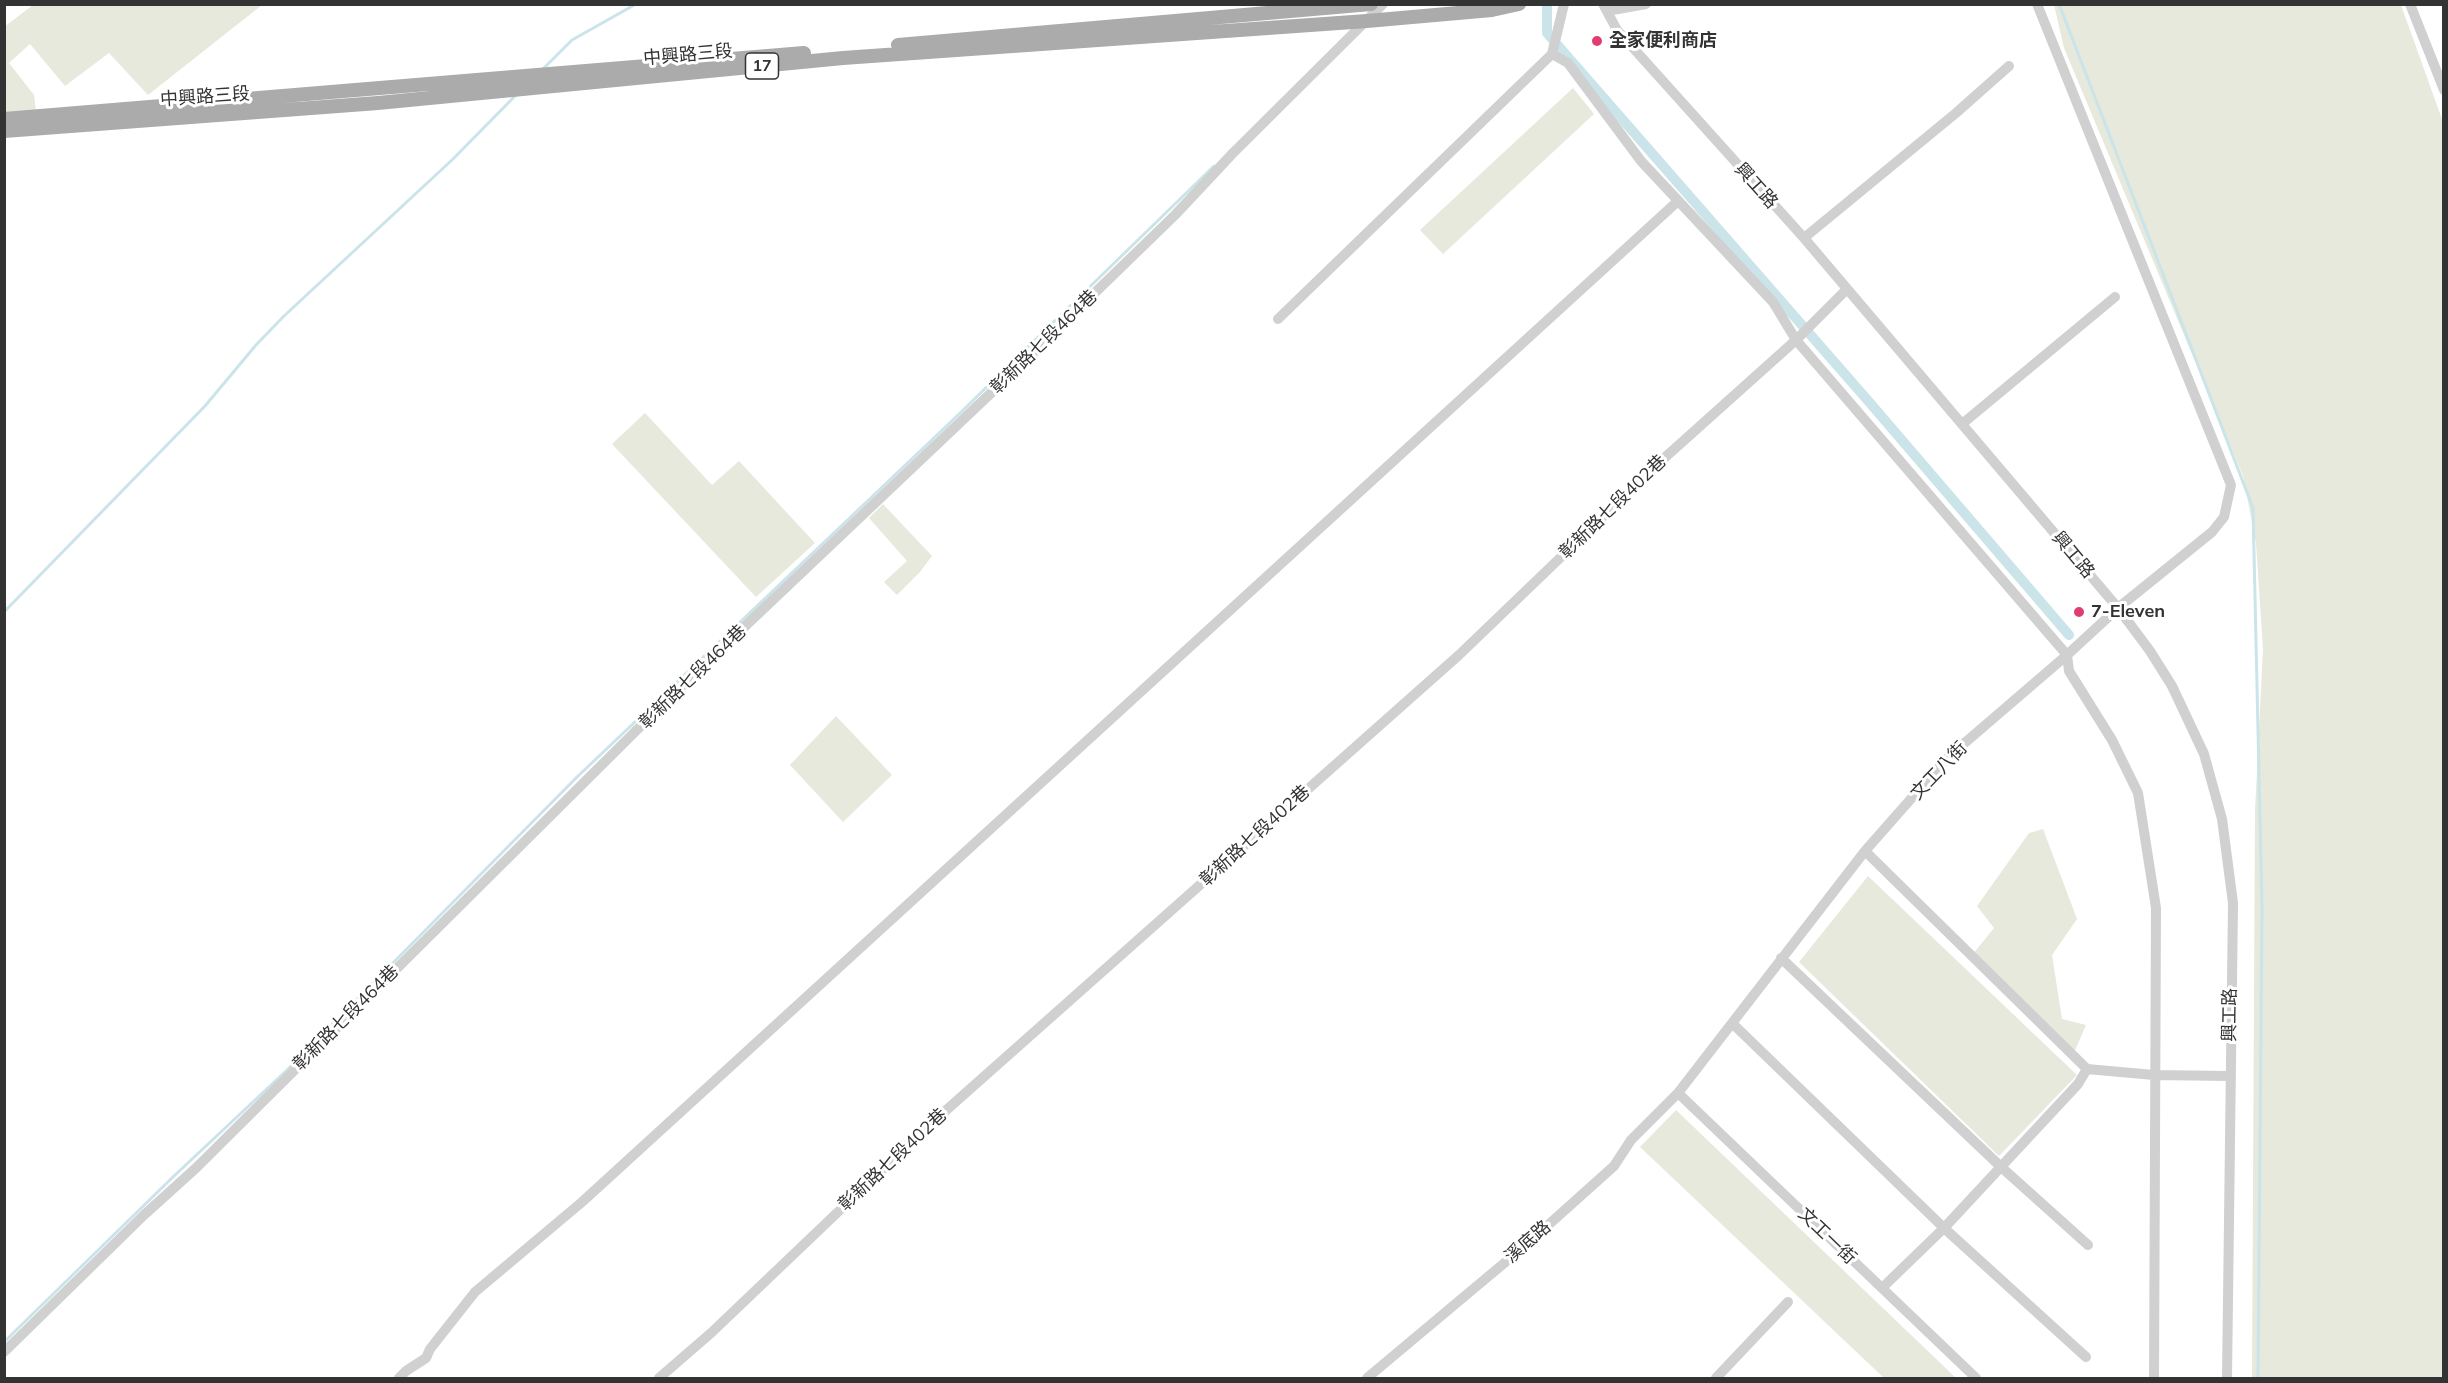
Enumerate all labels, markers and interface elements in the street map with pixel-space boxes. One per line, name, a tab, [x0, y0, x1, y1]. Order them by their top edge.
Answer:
place label: 全家便利商店	[1609, 30, 1717, 52]
marker: 全家便利商店	[1590, 34, 1604, 48]
street label: 中興路三段	[642, 40, 734, 70]
road number: 17	[746, 53, 778, 79]
street label: 中興路三段	[159, 83, 251, 111]
street label: 興工路	[1730, 159, 1782, 213]
street label: 彰新路七段464巷	[986, 285, 1102, 399]
street label: 彰新路七段402巷	[1555, 450, 1671, 564]
street label: 興工路	[2047, 527, 2099, 583]
place label: 7-Eleven	[2091, 601, 2165, 623]
marker: 7-Eleven	[2072, 605, 2086, 619]
street label: 彰新路七段464巷	[635, 620, 751, 734]
street label: 文工八街	[1906, 738, 1972, 804]
street label: 彰新路七段402巷	[1196, 781, 1314, 891]
street label: 彰新路七段464巷	[289, 961, 403, 1075]
street label: 興工路	[2219, 988, 2241, 1042]
street label: 彰新路七段402巷	[834, 1104, 952, 1216]
street label: 文工一街	[1794, 1203, 1860, 1269]
street label: 溪底路	[1501, 1216, 1555, 1268]

